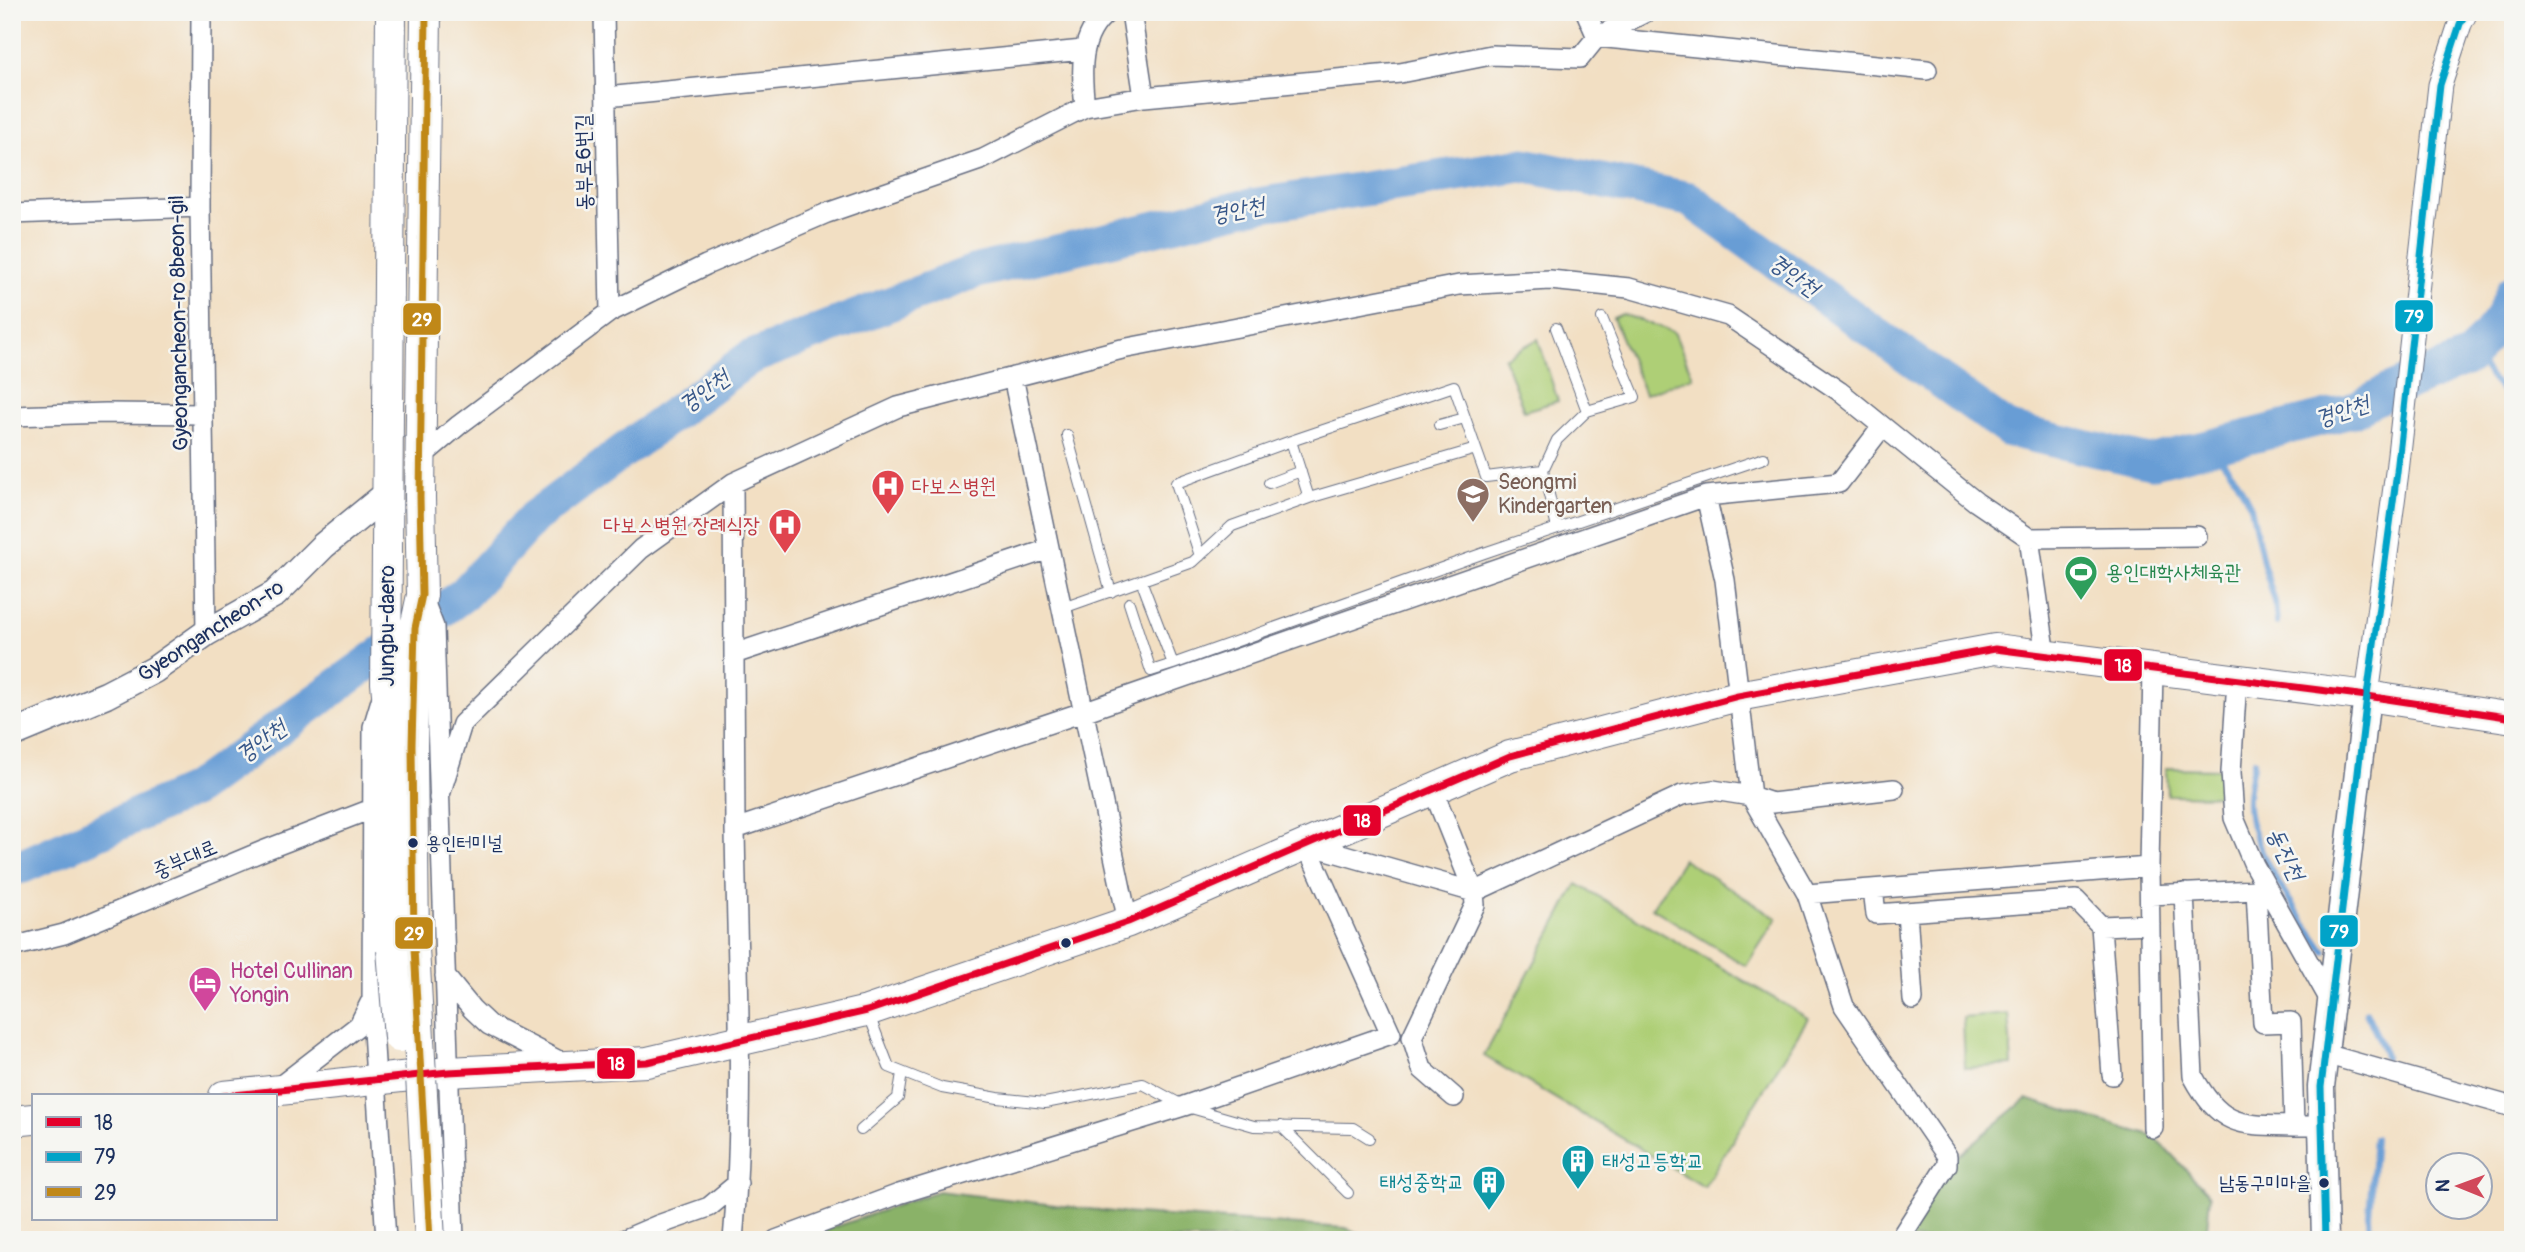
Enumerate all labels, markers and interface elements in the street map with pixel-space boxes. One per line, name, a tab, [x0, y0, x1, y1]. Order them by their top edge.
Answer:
street label: 동부로6번길	[570, 113, 598, 211]
water label: 경안천	[1207, 190, 1269, 230]
street label: Gyeongancheon-ro 8beon-gil	[163, 195, 195, 451]
water label: 경안천	[1763, 247, 1827, 305]
line badge: 79	[2394, 299, 2434, 333]
line badge: 29	[402, 302, 442, 336]
text: 79	[2404, 305, 2424, 329]
text: 29	[412, 308, 432, 332]
water label: 경안천	[673, 361, 737, 419]
water label: 경안천	[2311, 388, 2375, 433]
hospital icon: 다보스병원	[869, 467, 907, 516]
place label: Seongmi Kindergarten	[1498, 469, 1613, 520]
place label: 다보스병원	[912, 473, 997, 500]
school or university icon: Seongmi Kindergarten	[1454, 475, 1492, 524]
hospital icon: 다보스병원 장례식장	[766, 506, 804, 555]
place label: 다보스병원 장례식장	[603, 512, 760, 539]
sports icon: 용인대학사체육관	[2062, 553, 2100, 602]
place label: 용인대학사체육관	[2106, 559, 2241, 586]
street label: Jungbu-daero	[374, 565, 401, 687]
street label: Gyeongancheon-ro	[133, 574, 289, 688]
line badge: 18	[2103, 648, 2143, 682]
text: 18	[2114, 654, 2132, 678]
water label: 경안천	[230, 711, 294, 769]
line badge: 18	[1342, 804, 1382, 837]
text: 18	[1353, 809, 1371, 833]
water label: 동진천	[2261, 823, 2312, 888]
place label: 용인터미널	[426, 831, 503, 855]
street label: 중부대로	[149, 833, 221, 885]
marker: 용인터미널	[406, 836, 420, 850]
line badge: 79	[2319, 914, 2359, 948]
line badge: 29	[394, 916, 434, 950]
text: 79	[2329, 920, 2349, 944]
text: 29	[404, 922, 424, 946]
unlabelled marker	[1059, 936, 1073, 950]
place label: Hotel Cullinan Yongin	[229, 958, 353, 1009]
hotel icon: Hotel Cullinan Yongin	[186, 964, 224, 1013]
line badge: 18	[596, 1047, 636, 1080]
text: 18	[607, 1052, 625, 1076]
legend	[32, 1094, 276, 1220]
text: 18	[94, 1110, 113, 1137]
building icon: 태성고등학교	[1559, 1142, 1597, 1191]
text: 79	[94, 1144, 116, 1171]
place label: 태성고등학교	[1602, 1148, 1703, 1175]
north arrow	[2424, 1150, 2494, 1220]
building icon: 태성중학교	[1470, 1163, 1508, 1212]
place label: 태성중학교	[1380, 1169, 1464, 1196]
place label: 남동구미마을	[2219, 1171, 2311, 1195]
marker: 남동구미마을	[2317, 1176, 2331, 1190]
text: N	[2431, 1179, 2455, 1192]
text: 29	[94, 1180, 117, 1207]

